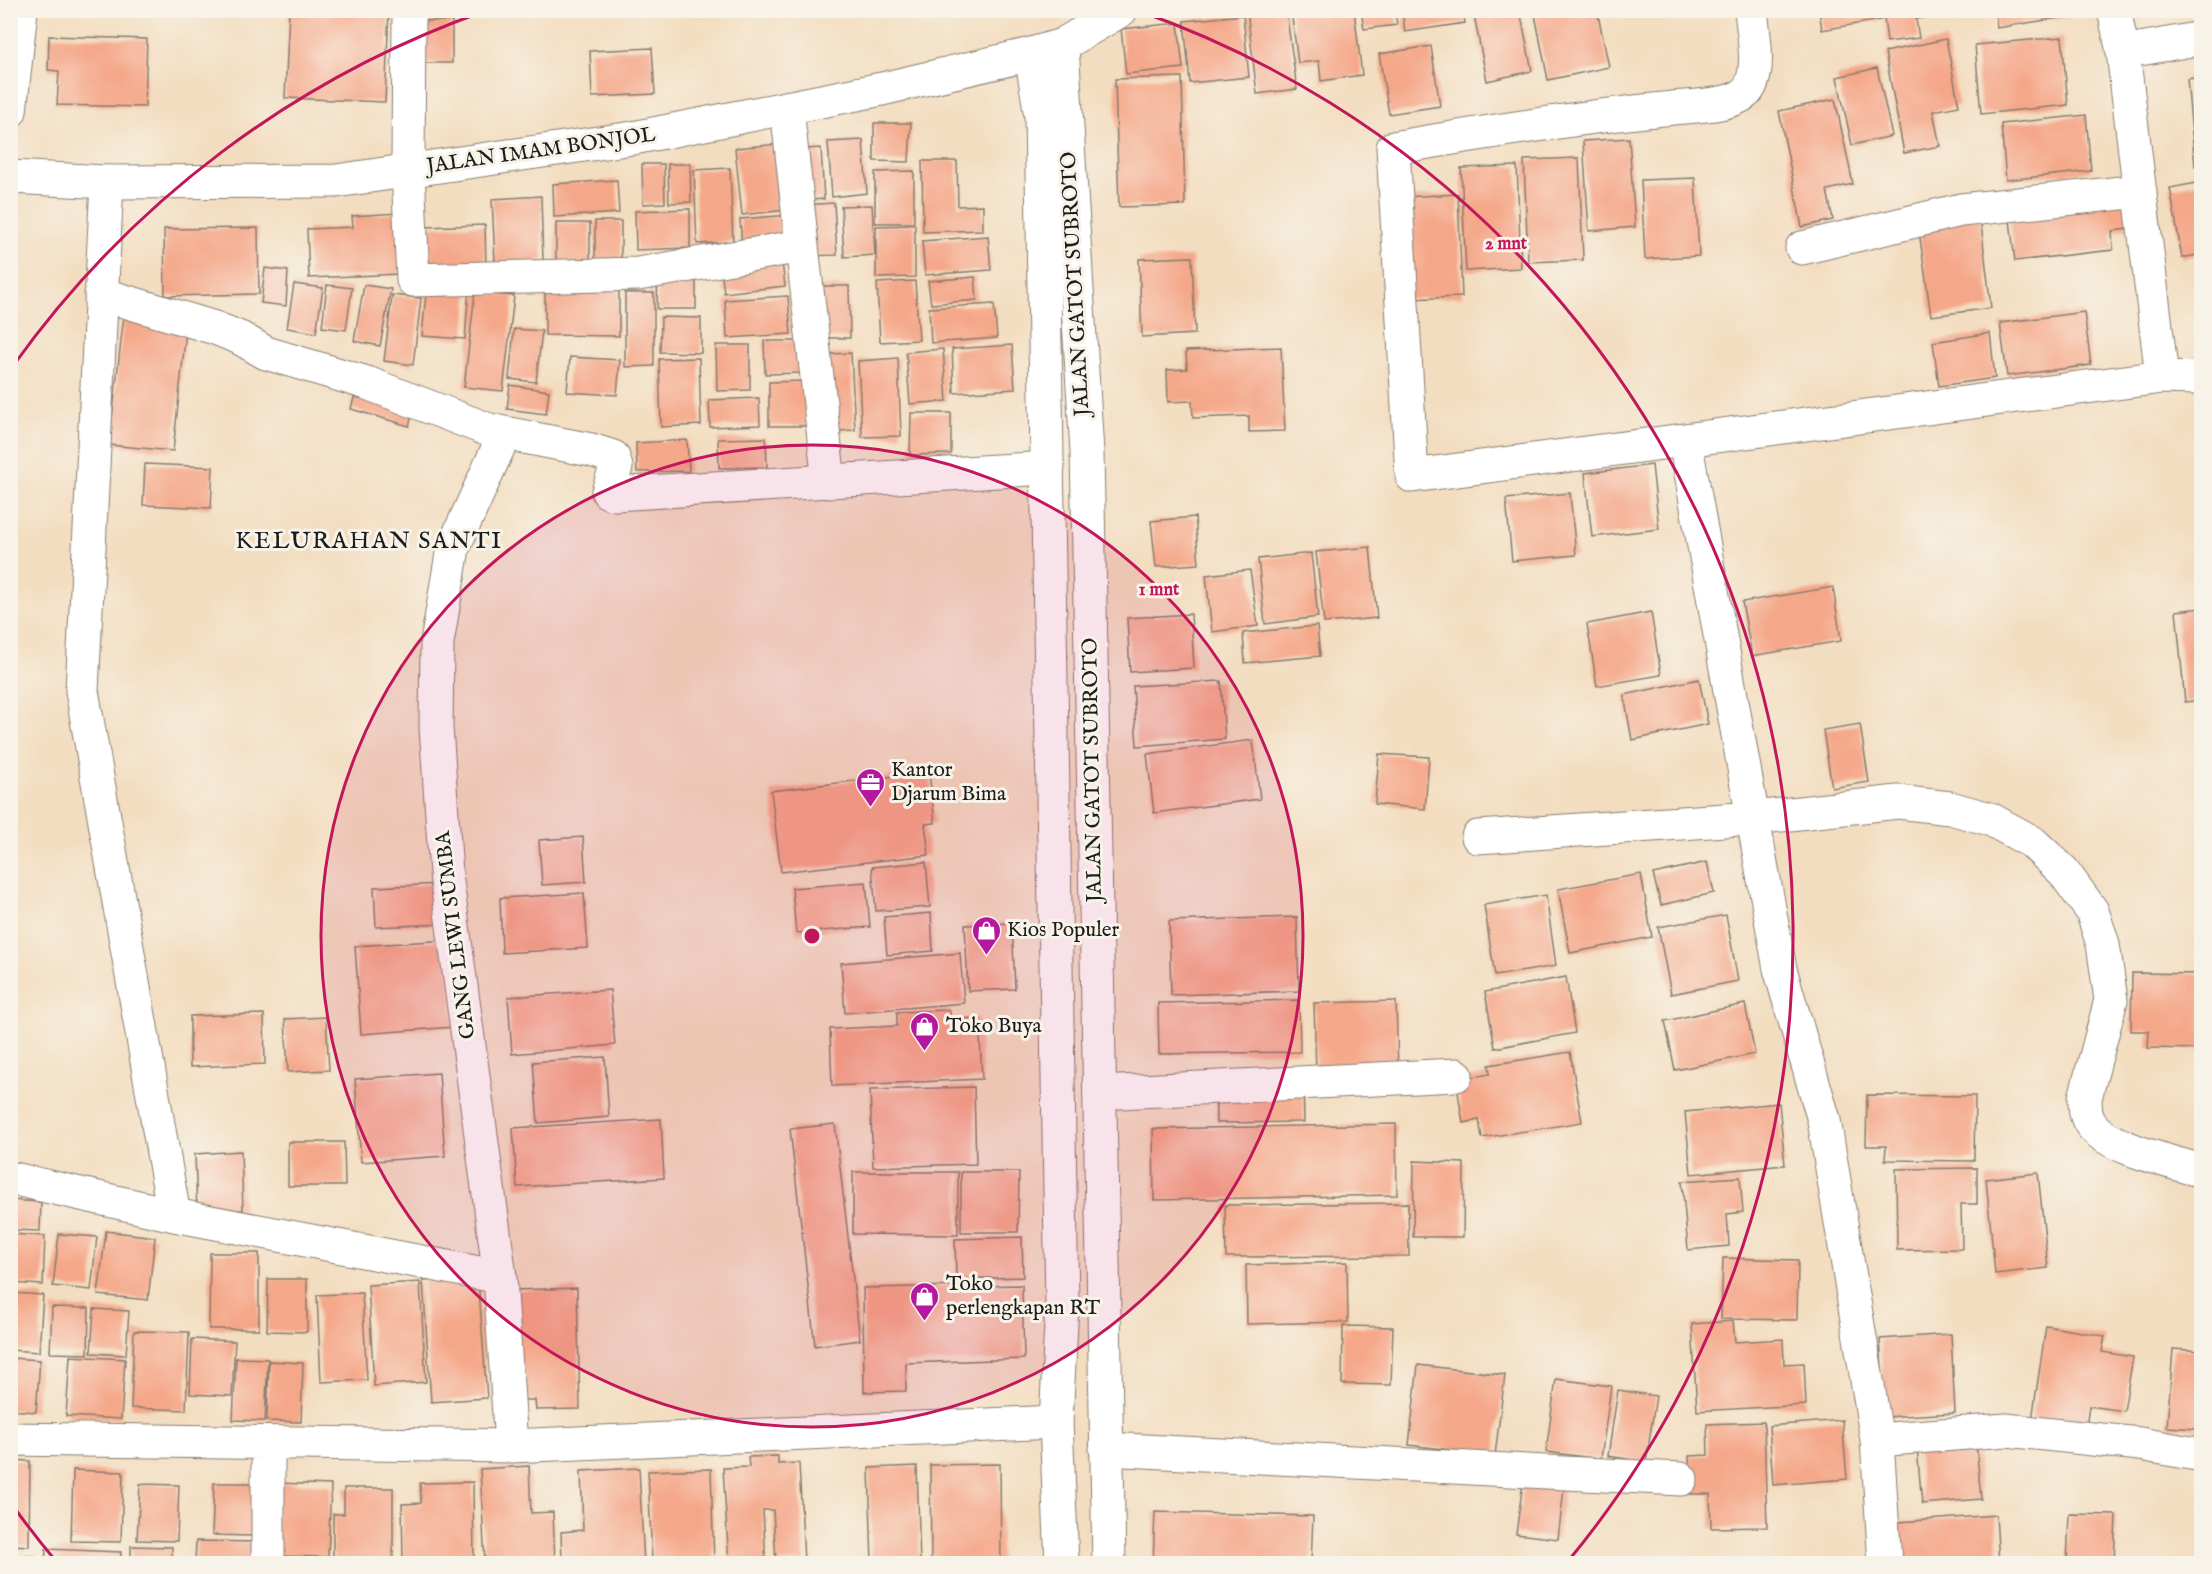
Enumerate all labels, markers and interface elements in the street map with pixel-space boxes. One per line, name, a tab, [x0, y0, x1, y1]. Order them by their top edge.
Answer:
street label: JALAN IMAM BONJOL	[423, 122, 657, 181]
street label: JALAN GATOT SUBROTO	[1056, 151, 1097, 419]
text: 2 mnt	[1485, 233, 1528, 256]
district label: KELURAHAN SANTI	[235, 526, 503, 557]
text: 1 mnt	[1139, 579, 1180, 602]
street label: JALAN GATOT SUBROTO	[1077, 637, 1109, 905]
place label: Kantor Djarum Bima	[891, 757, 1007, 808]
office icon: Kantor Djarum Bima	[854, 766, 886, 808]
street label: GANG LEWI SUMBA	[430, 829, 482, 1040]
shop icon: Kios Populer	[970, 914, 1002, 956]
place label: Kios Populer	[1007, 917, 1119, 944]
centre of rings	[802, 926, 822, 946]
shop icon: Toko Buya	[909, 1010, 941, 1052]
place label: Toko Buya	[946, 1013, 1043, 1040]
place label: Toko perlengkapan RT	[946, 1271, 1101, 1322]
shop icon: Toko perlengkapan RT	[909, 1280, 941, 1322]

